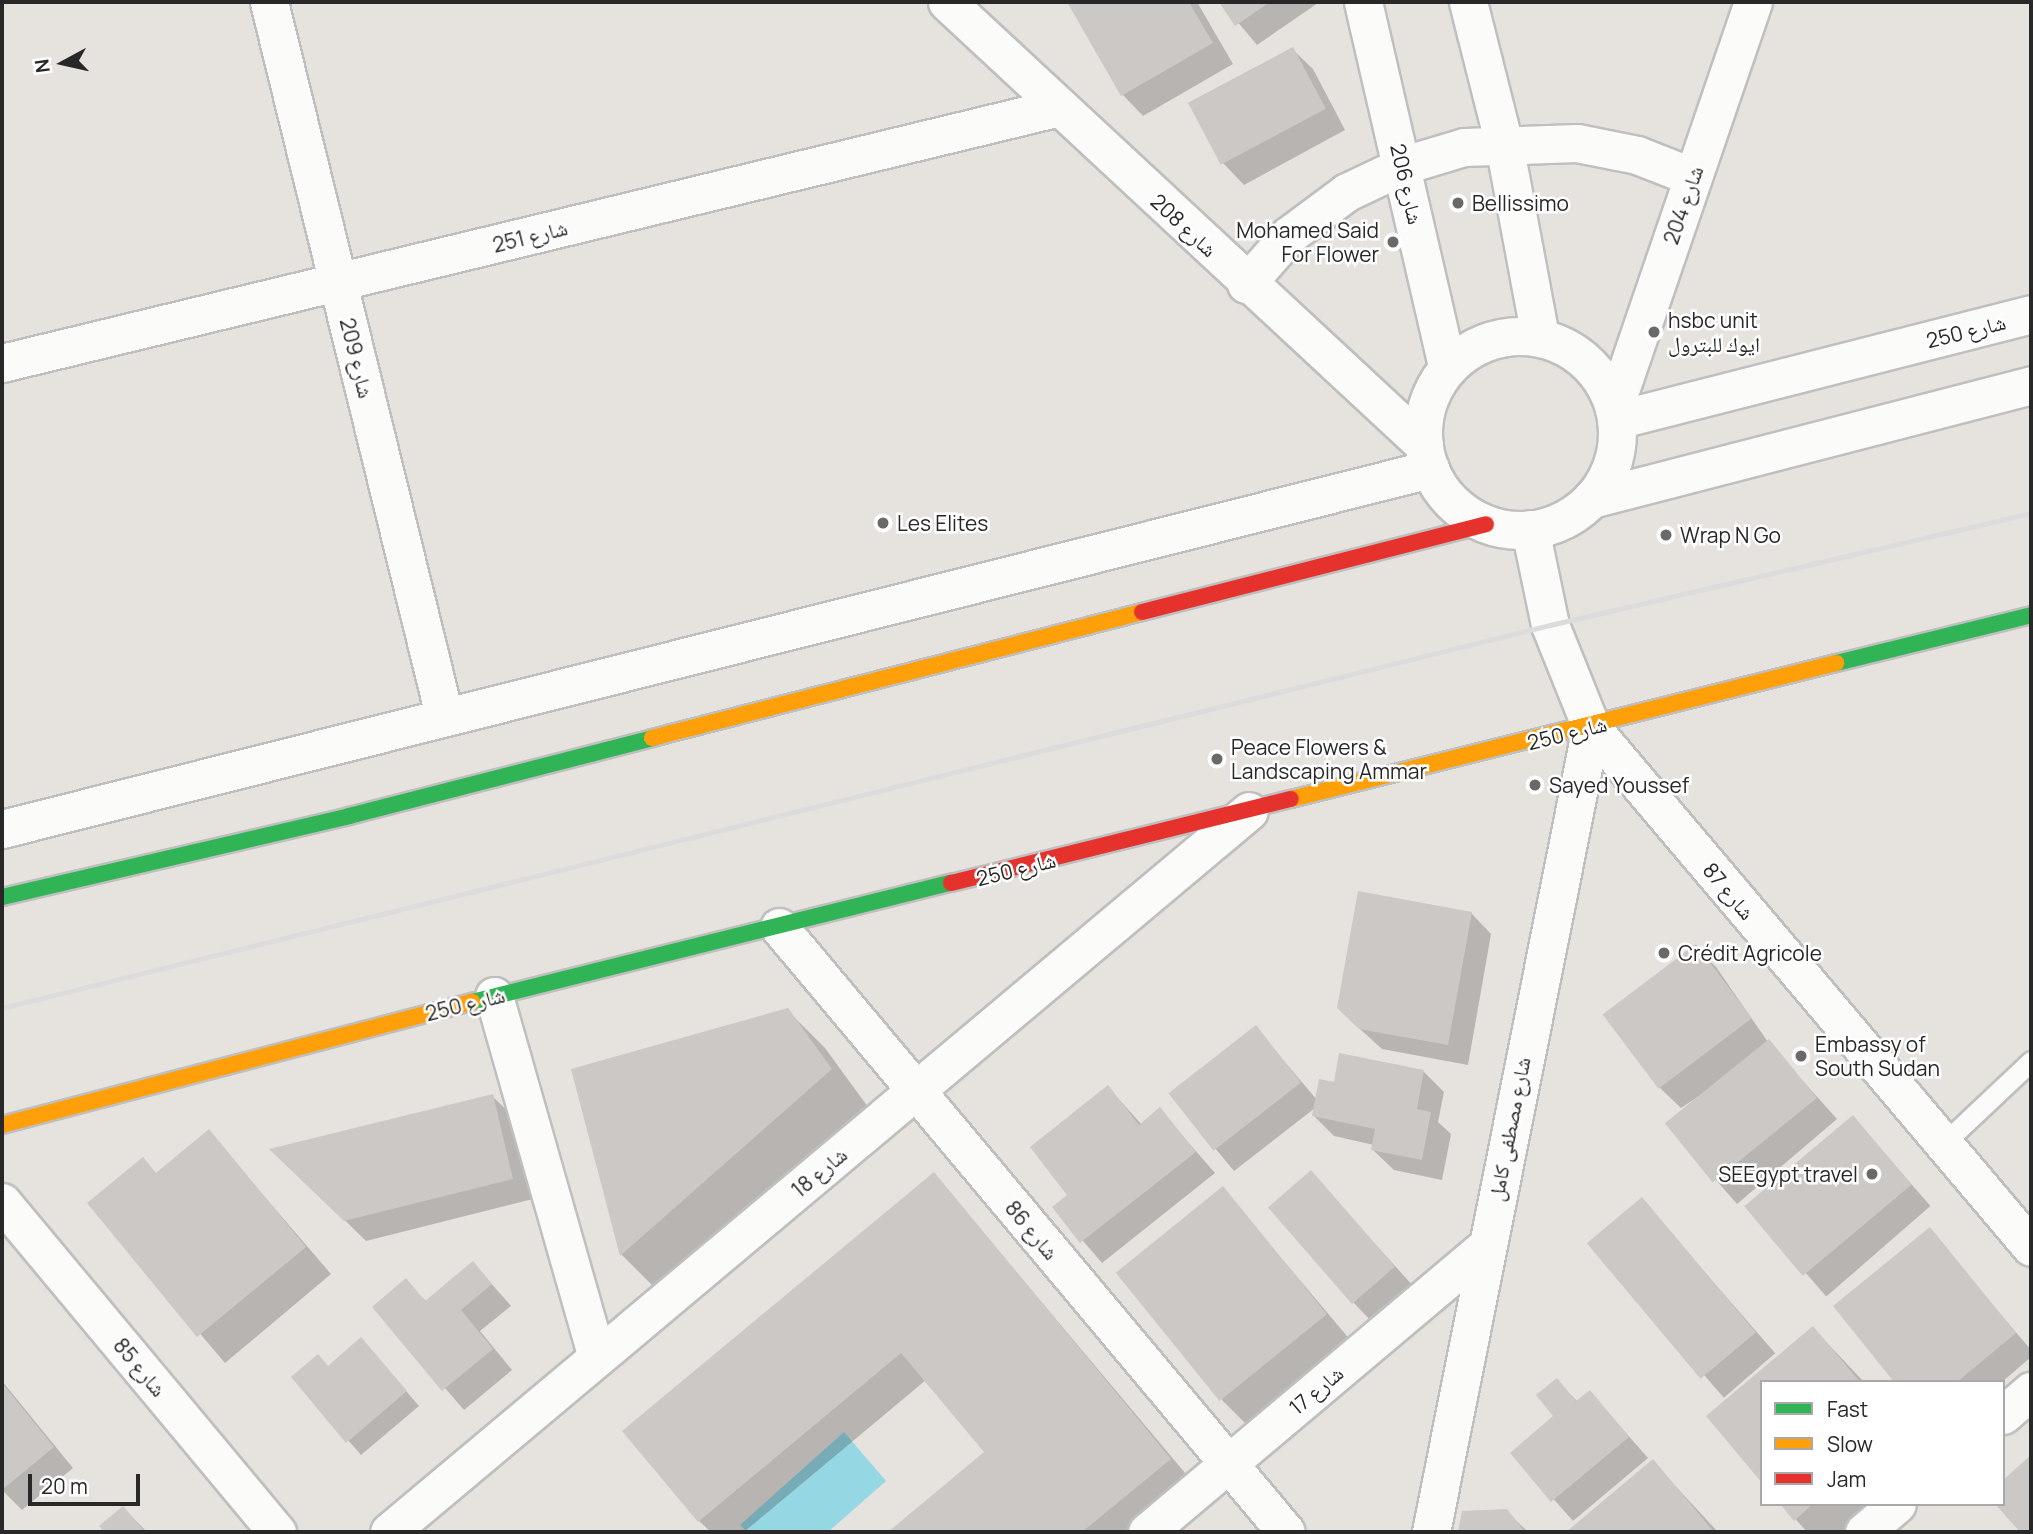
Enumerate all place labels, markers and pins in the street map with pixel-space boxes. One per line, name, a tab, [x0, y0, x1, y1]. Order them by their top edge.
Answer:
place label: Bellissimo	[1472, 190, 1569, 216]
marker: Bellissimo	[1450, 195, 1466, 211]
place label: Mohamed Said For Flower	[1236, 217, 1379, 267]
marker: Mohamed Said For Flower	[1385, 234, 1401, 250]
place label: hsbc unit ايوك للبترول	[1668, 307, 1760, 357]
marker: hsbc unit ايوك للبترول	[1646, 324, 1662, 340]
place label: Les Elites	[897, 510, 988, 536]
marker: Les Elites	[875, 515, 891, 531]
place label: Wrap N Go	[1680, 522, 1781, 548]
marker: Wrap N Go	[1658, 527, 1674, 543]
place label: Peace Flowers & Landscaping Ammar	[1231, 734, 1427, 784]
marker: Peace Flowers & Landscaping Ammar	[1209, 751, 1225, 767]
place label: Sayed Youssef	[1549, 772, 1689, 798]
marker: Sayed Youssef	[1527, 777, 1543, 793]
place label: Crédit Agricole	[1678, 940, 1822, 966]
marker: Crédit Agricole	[1656, 945, 1672, 961]
place label: Embassy of South Sudan	[1815, 1031, 1940, 1081]
marker: Embassy of South Sudan	[1793, 1048, 1809, 1064]
place label: SEEgypt travel	[1718, 1161, 1858, 1187]
marker: SEEgypt travel	[1864, 1166, 1880, 1182]

